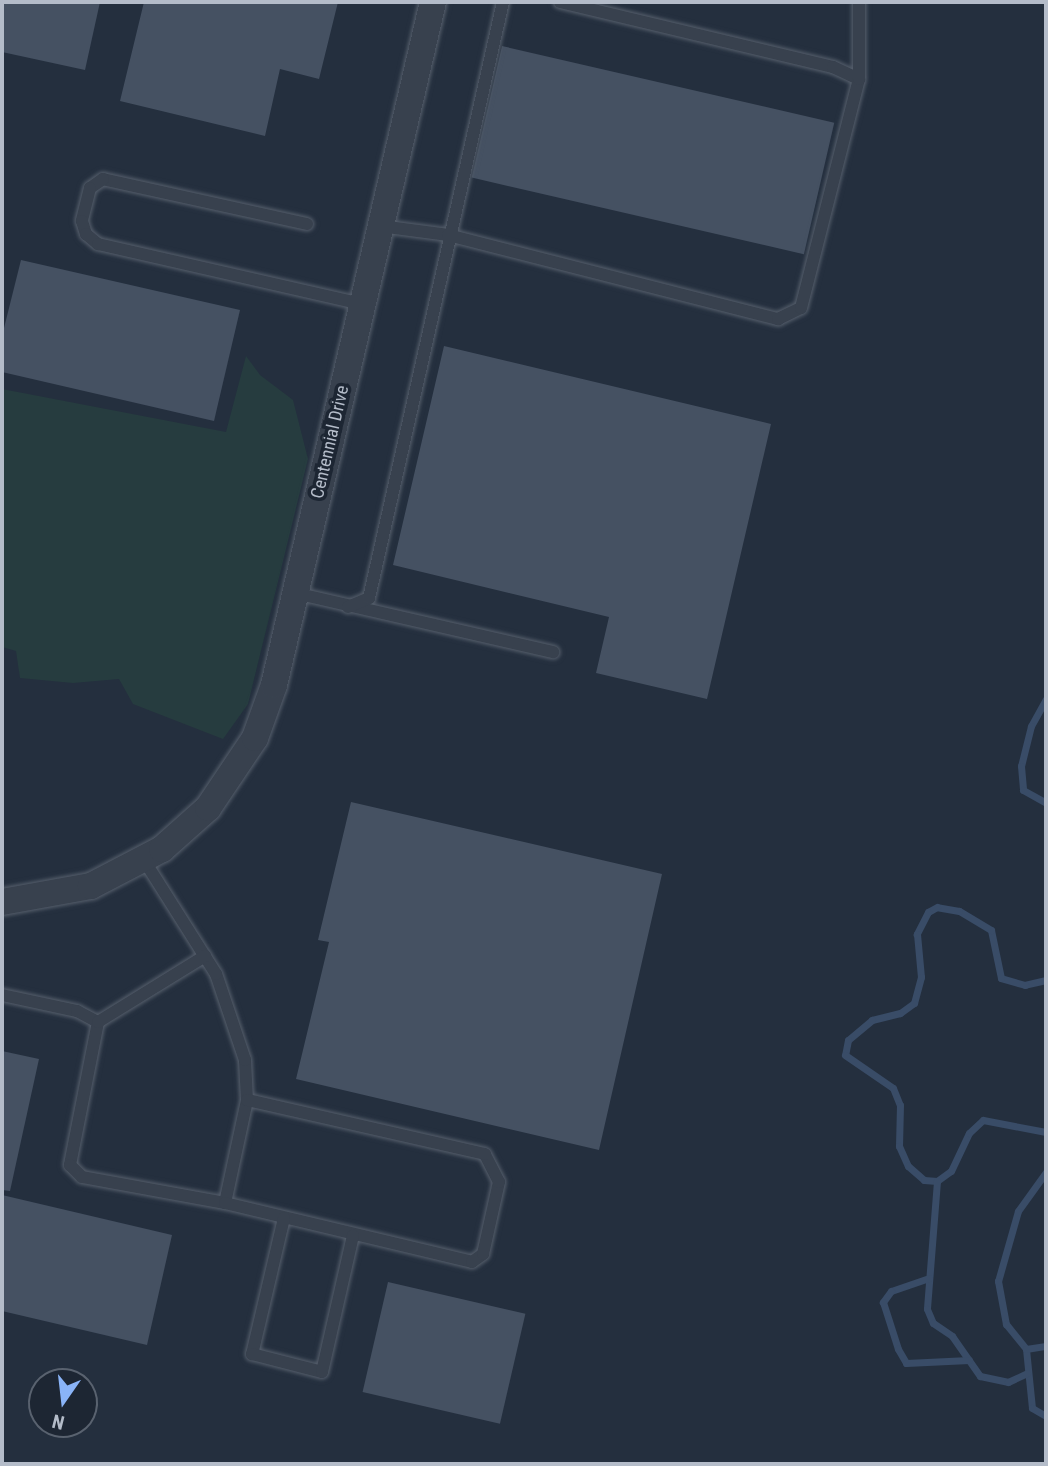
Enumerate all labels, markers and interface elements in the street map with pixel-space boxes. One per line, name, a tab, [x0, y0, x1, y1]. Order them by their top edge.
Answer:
street label: Centennial Drive	[306, 383, 354, 501]
north arrow	[28, 1368, 98, 1438]
text: N	[50, 1409, 67, 1434]

